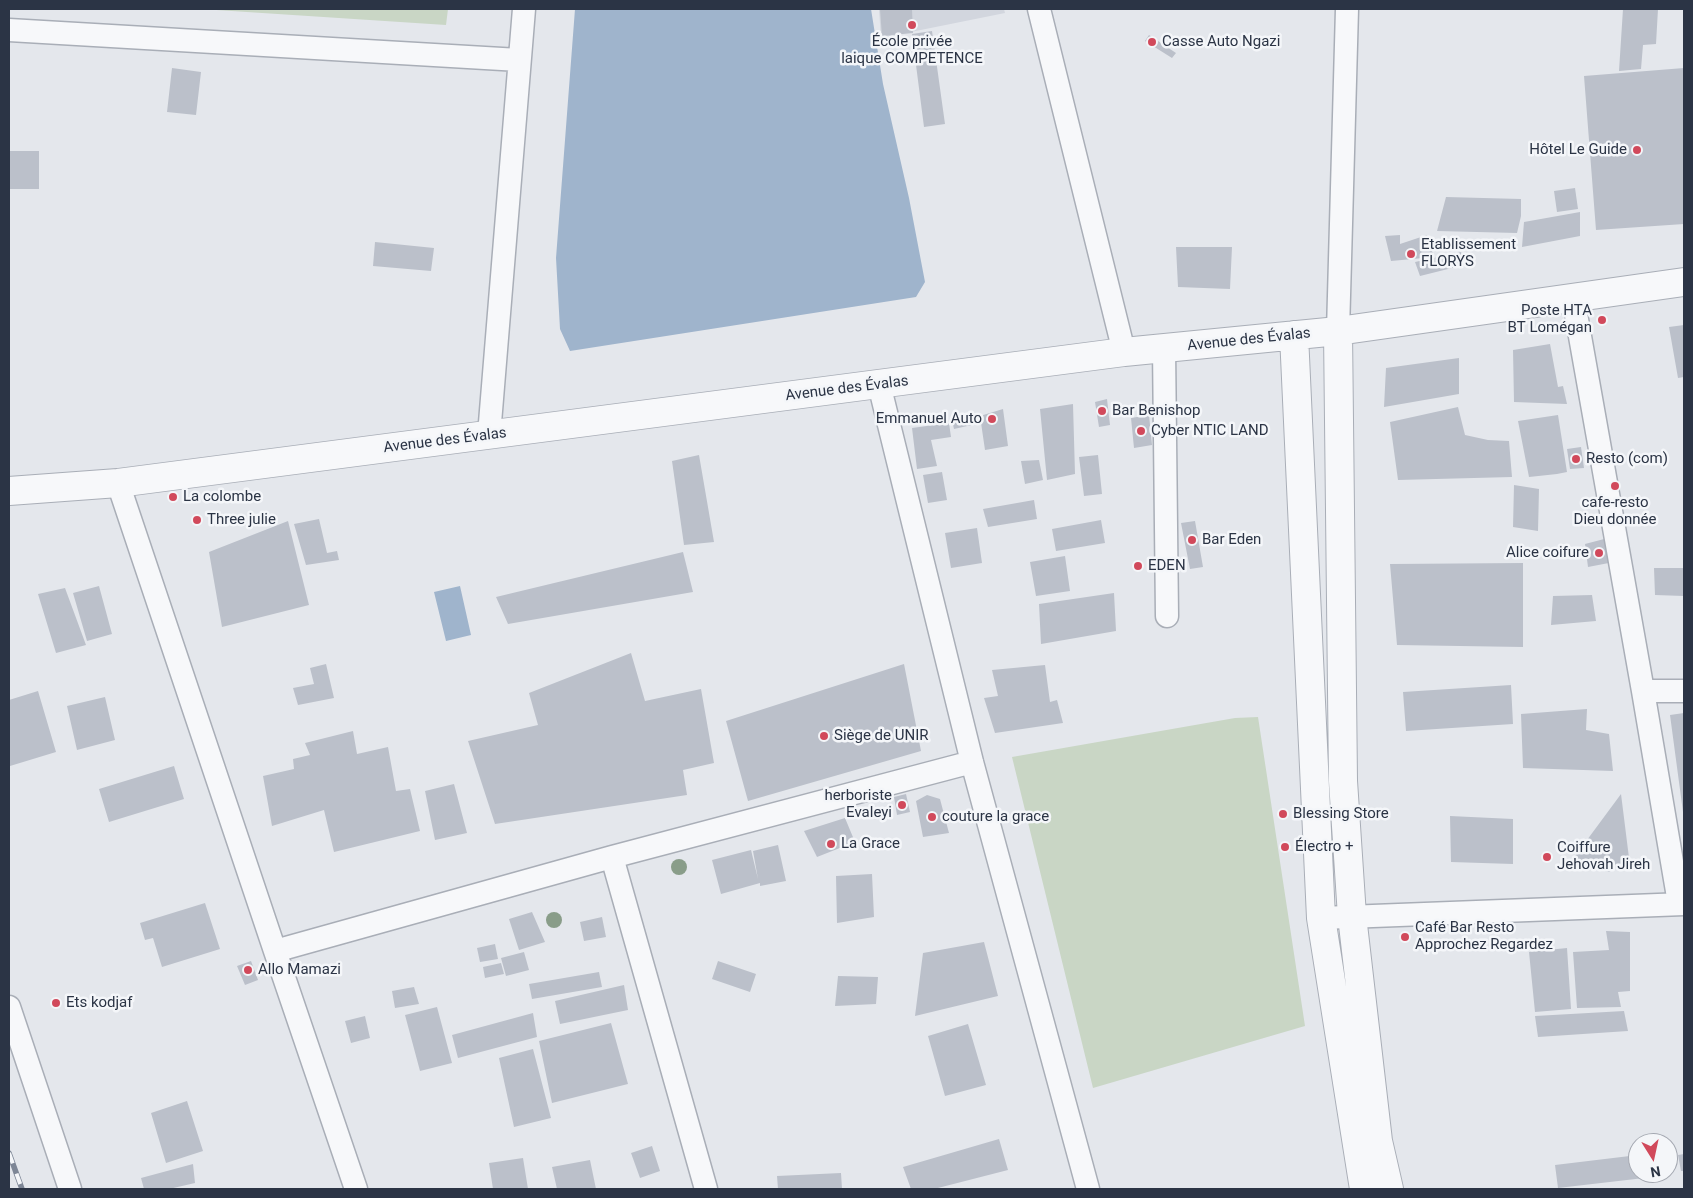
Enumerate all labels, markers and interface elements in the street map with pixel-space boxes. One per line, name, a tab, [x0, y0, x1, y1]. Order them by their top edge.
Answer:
marker: École privée laique COMPETENCE	[906, 19, 918, 31]
place label: École privée laique COMPETENCE	[841, 33, 983, 68]
place label: Casse Auto Ngazi	[1162, 33, 1280, 51]
marker: Casse Auto Ngazi	[1146, 36, 1158, 48]
place label: Hôtel Le Guide	[1529, 141, 1627, 159]
marker: Hôtel Le Guide	[1631, 144, 1643, 156]
place label: Etablissement FLORYS	[1421, 236, 1516, 271]
marker: Etablissement FLORYS	[1405, 248, 1417, 260]
place label: Poste HTA BT Lomégan	[1508, 302, 1592, 337]
marker: Poste HTA BT Lomégan	[1596, 314, 1608, 326]
street label: Avenue des Évalas	[1186, 325, 1312, 355]
street label: Avenue des Évalas	[784, 373, 910, 405]
place label: Bar Benishop	[1112, 402, 1201, 420]
marker: Bar Benishop	[1096, 405, 1108, 417]
place label: Emmanuel Auto	[876, 410, 982, 428]
marker: Emmanuel Auto	[986, 413, 998, 425]
place label: Cyber NTIC LAND	[1151, 422, 1269, 440]
street label: Avenue des Évalas	[382, 425, 508, 457]
marker: Cyber NTIC LAND	[1135, 425, 1147, 437]
place label: Resto (com)	[1586, 450, 1668, 468]
marker: Resto (com)	[1570, 453, 1582, 465]
marker: cafe-resto Dieu donnée	[1609, 480, 1621, 492]
place label: La colombe	[183, 488, 261, 506]
marker: La colombe	[167, 491, 179, 503]
place label: cafe-resto Dieu donnée	[1574, 494, 1656, 529]
place label: Three julie	[207, 511, 276, 529]
marker: Three julie	[191, 514, 203, 526]
place label: Bar Eden	[1202, 531, 1261, 549]
marker: Bar Eden	[1186, 534, 1198, 546]
place label: Alice coifure	[1506, 544, 1589, 562]
marker: Alice coifure	[1593, 547, 1605, 559]
place label: EDEN	[1148, 557, 1186, 575]
marker: EDEN	[1132, 560, 1144, 572]
place label: Siège de UNIR	[834, 727, 928, 745]
marker: Siège de UNIR	[818, 730, 830, 742]
place label: herboriste Evaleyi	[824, 787, 892, 822]
marker: herboriste Evaleyi	[896, 799, 908, 811]
place label: Blessing Store	[1293, 805, 1389, 823]
place label: couture la grace	[942, 808, 1049, 826]
marker: Blessing Store	[1277, 808, 1289, 820]
marker: couture la grace	[926, 811, 938, 823]
place label: La Grace	[841, 835, 900, 853]
marker: La Grace	[825, 838, 837, 850]
place label: Électro +	[1295, 838, 1354, 856]
place label: Coiffure Jehovah Jireh	[1557, 839, 1650, 874]
marker: Électro +	[1279, 841, 1291, 853]
marker: Coiffure Jehovah Jireh	[1541, 851, 1553, 863]
place label: Café Bar Resto Approchez Regardez	[1415, 919, 1553, 954]
marker: Café Bar Resto Approchez Regardez	[1399, 931, 1411, 943]
place label: Allo Mamazi	[258, 961, 341, 979]
marker: Allo Mamazi	[242, 964, 254, 976]
place label: Ets kodjaf	[66, 994, 132, 1012]
marker: Ets kodjaf	[50, 997, 62, 1009]
north arrow	[1628, 1133, 1678, 1183]
text: N	[1649, 1163, 1662, 1181]

